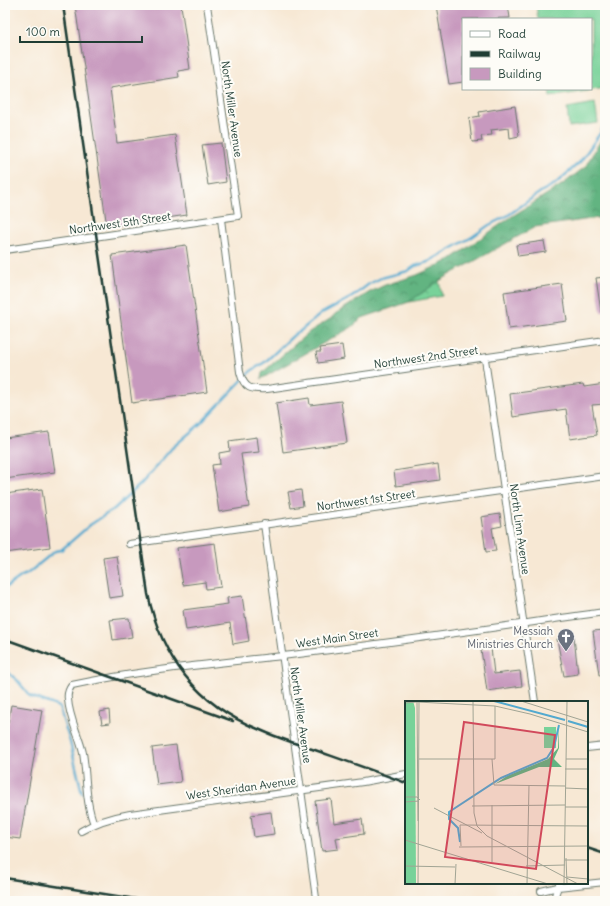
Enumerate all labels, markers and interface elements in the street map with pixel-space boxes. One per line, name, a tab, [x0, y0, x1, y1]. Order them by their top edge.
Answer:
scale bar	[20, 18, 142, 44]
legend	[462, 18, 592, 90]
text: 100 m	[26, 24, 60, 39]
text: Road	[498, 26, 526, 41]
text: Railway	[498, 46, 541, 61]
street label: North Miller Avenue	[218, 60, 246, 158]
text: Building	[498, 66, 542, 81]
street label: Northwest 5th Street	[68, 209, 172, 237]
street label: Northwest 2nd Street	[373, 343, 479, 371]
street label: North Linn Avenue	[507, 483, 533, 575]
street label: Northwest 1st Street	[316, 486, 416, 514]
place label: Messiah Ministries Church	[467, 624, 553, 651]
street label: West Main Street	[295, 625, 379, 651]
church icon: Messiah Ministries Church	[556, 627, 576, 652]
street label: North Miller Avenue	[287, 666, 315, 764]
inset map	[405, 701, 588, 884]
street label: West Sheridan Avenue	[185, 773, 297, 803]

